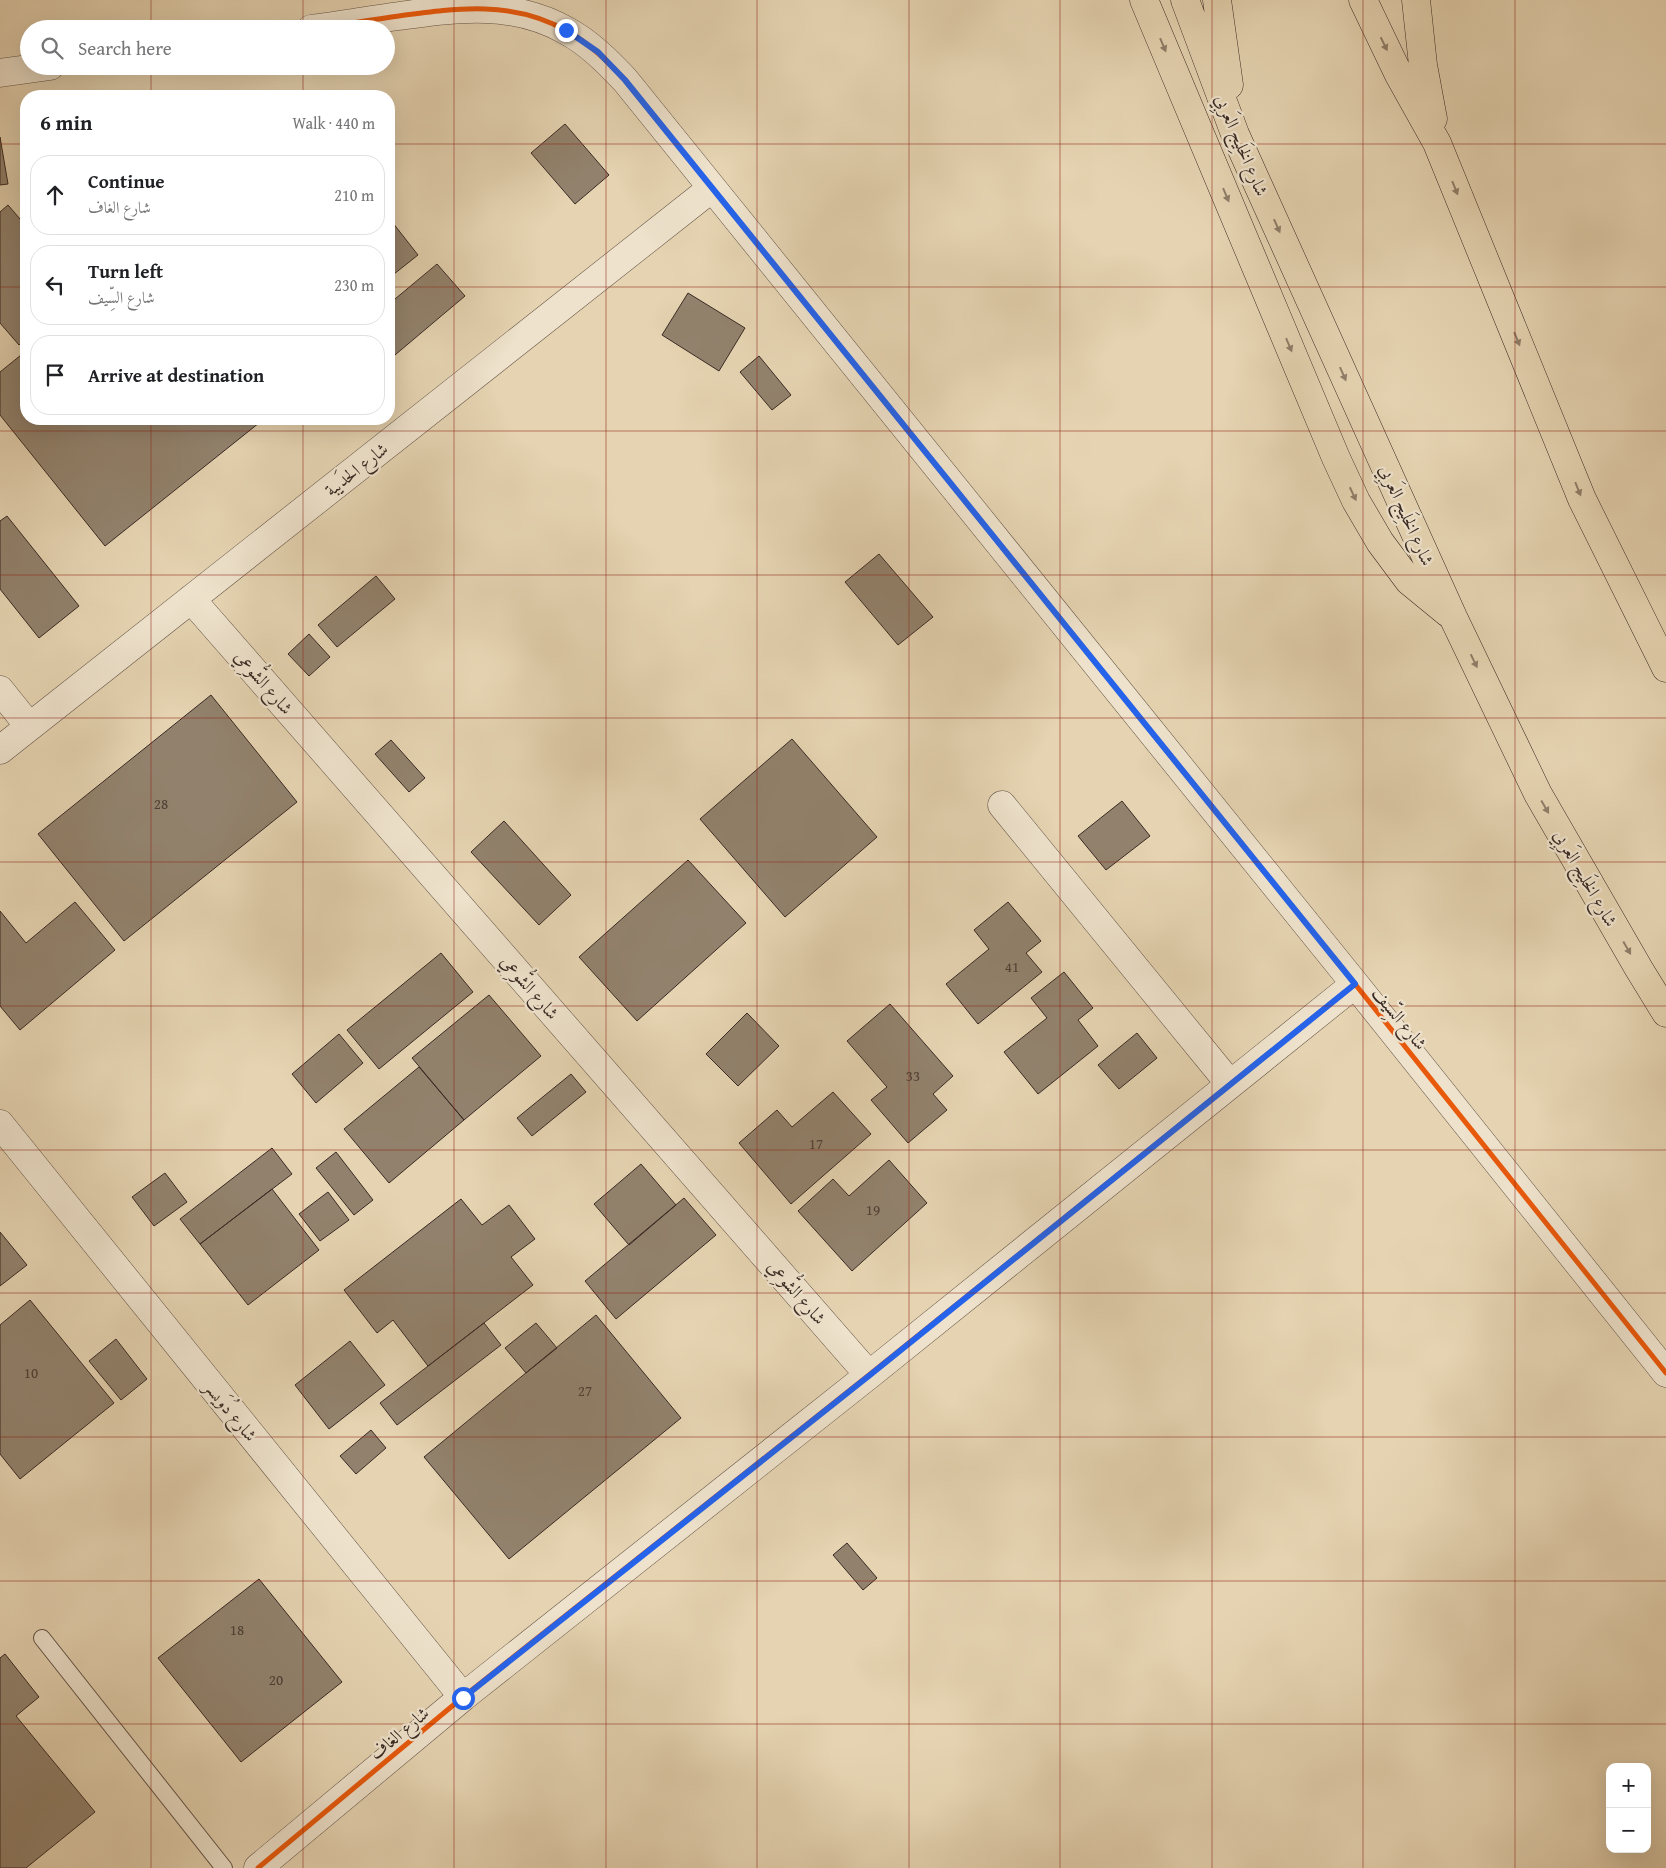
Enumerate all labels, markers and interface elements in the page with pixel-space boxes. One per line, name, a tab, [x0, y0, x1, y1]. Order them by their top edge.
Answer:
route end	[555, 19, 578, 42]
search box	[20, 20, 395, 75]
icon: search	[38, 34, 66, 62]
text: Search here	[78, 34, 172, 62]
one-way arrow	[1380, 37, 1388, 51]
one-way arrow	[1159, 38, 1167, 53]
street label: شارع الخَلِيج العَربِي	[1205, 90, 1276, 201]
text: 6 min	[40, 107, 92, 138]
text: Walk · 440 m	[292, 111, 375, 135]
text: Continue	[88, 167, 165, 195]
icon: ahead	[41, 181, 69, 209]
one-way arrow	[1452, 181, 1460, 195]
text: 210 m	[334, 183, 374, 207]
one-way arrow	[1222, 188, 1230, 202]
text: شارع الغاف	[88, 195, 151, 219]
one-way arrow	[1273, 219, 1281, 233]
text: Turn left	[88, 257, 163, 285]
icon: left	[41, 271, 69, 299]
text: 230 m	[334, 273, 374, 297]
text: شارع السِّيف	[88, 285, 155, 309]
one-way arrow	[1513, 332, 1521, 346]
one-way arrow	[1285, 338, 1293, 352]
icon: arrive	[41, 361, 69, 389]
text: Arrive at destination	[88, 361, 264, 389]
one-way arrow	[1340, 367, 1348, 381]
street label: شارع الحدَيبة	[318, 436, 395, 504]
street label: شارع الخَلِيج العَربِي	[1370, 460, 1441, 571]
one-way arrow	[1574, 482, 1582, 497]
one-way arrow	[1349, 487, 1357, 501]
street label: شارع الشُّوعِي	[227, 641, 303, 722]
one-way arrow	[1470, 654, 1478, 669]
house number: 28	[154, 793, 168, 814]
one-way arrow	[1541, 801, 1550, 814]
street label: شارع الخَلِيج العَربِي	[1544, 824, 1625, 933]
one-way arrow	[1622, 942, 1631, 955]
street label: شارع الشُّوعِي	[493, 946, 569, 1027]
house number: 41	[1005, 956, 1019, 977]
street label: شارع السِّيف	[1364, 980, 1434, 1057]
house number: 33	[906, 1065, 920, 1086]
house number: 17	[809, 1133, 823, 1154]
house number: 19	[866, 1199, 880, 1220]
street label: شارع الشُّوعِي	[760, 1251, 836, 1332]
house number: 10	[24, 1362, 38, 1383]
street label: شارع دُوَيسر	[195, 1373, 265, 1448]
house number: 27	[578, 1380, 592, 1401]
house number: 18	[230, 1619, 244, 1640]
house number: 20	[269, 1669, 283, 1690]
route start	[452, 1687, 475, 1710]
street label: شارع الغاف	[363, 1700, 436, 1768]
map controls	[1606, 1763, 1651, 1853]
button: +	[1606, 1763, 1651, 1808]
button: −	[1606, 1808, 1651, 1853]

